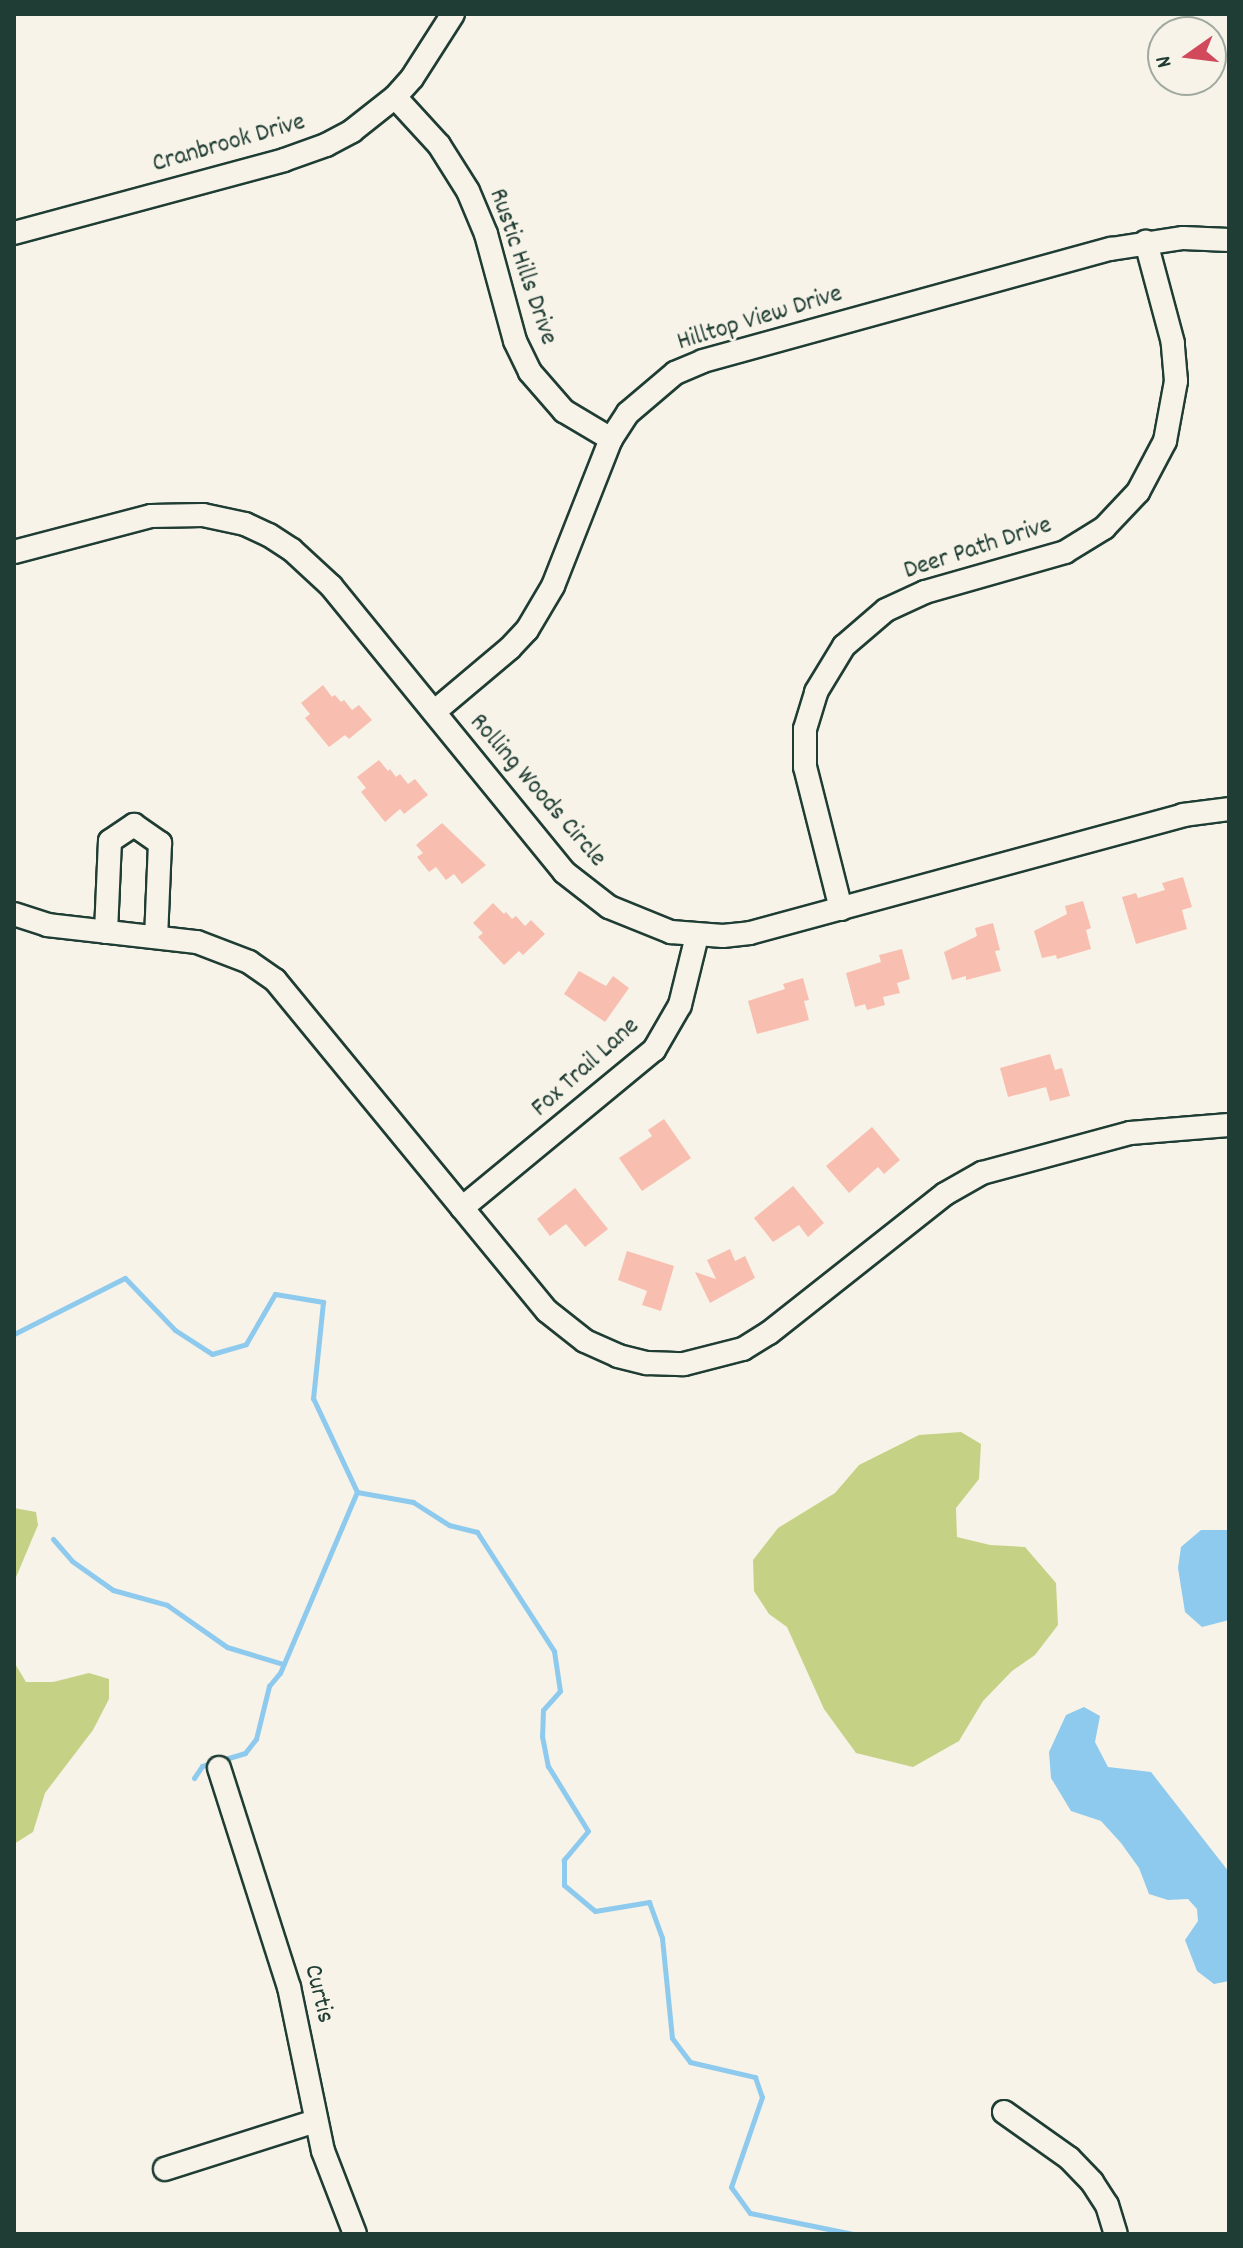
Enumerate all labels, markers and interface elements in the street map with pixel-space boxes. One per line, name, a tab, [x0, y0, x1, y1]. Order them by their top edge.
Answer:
north arrow	[1147, 16, 1227, 96]
text: N	[1149, 52, 1182, 70]
street label: Cranbrook Drive	[149, 107, 309, 181]
street label: Rustic Hills Drive	[481, 185, 563, 349]
street label: Hilltop View Drive	[674, 279, 846, 359]
street label: Deer Path Drive	[900, 510, 1056, 588]
street label: Rolling Woods Circle	[462, 708, 612, 874]
street label: Fox Trail Lane	[526, 1012, 646, 1124]
street label: Curtis	[296, 1962, 340, 2026]

